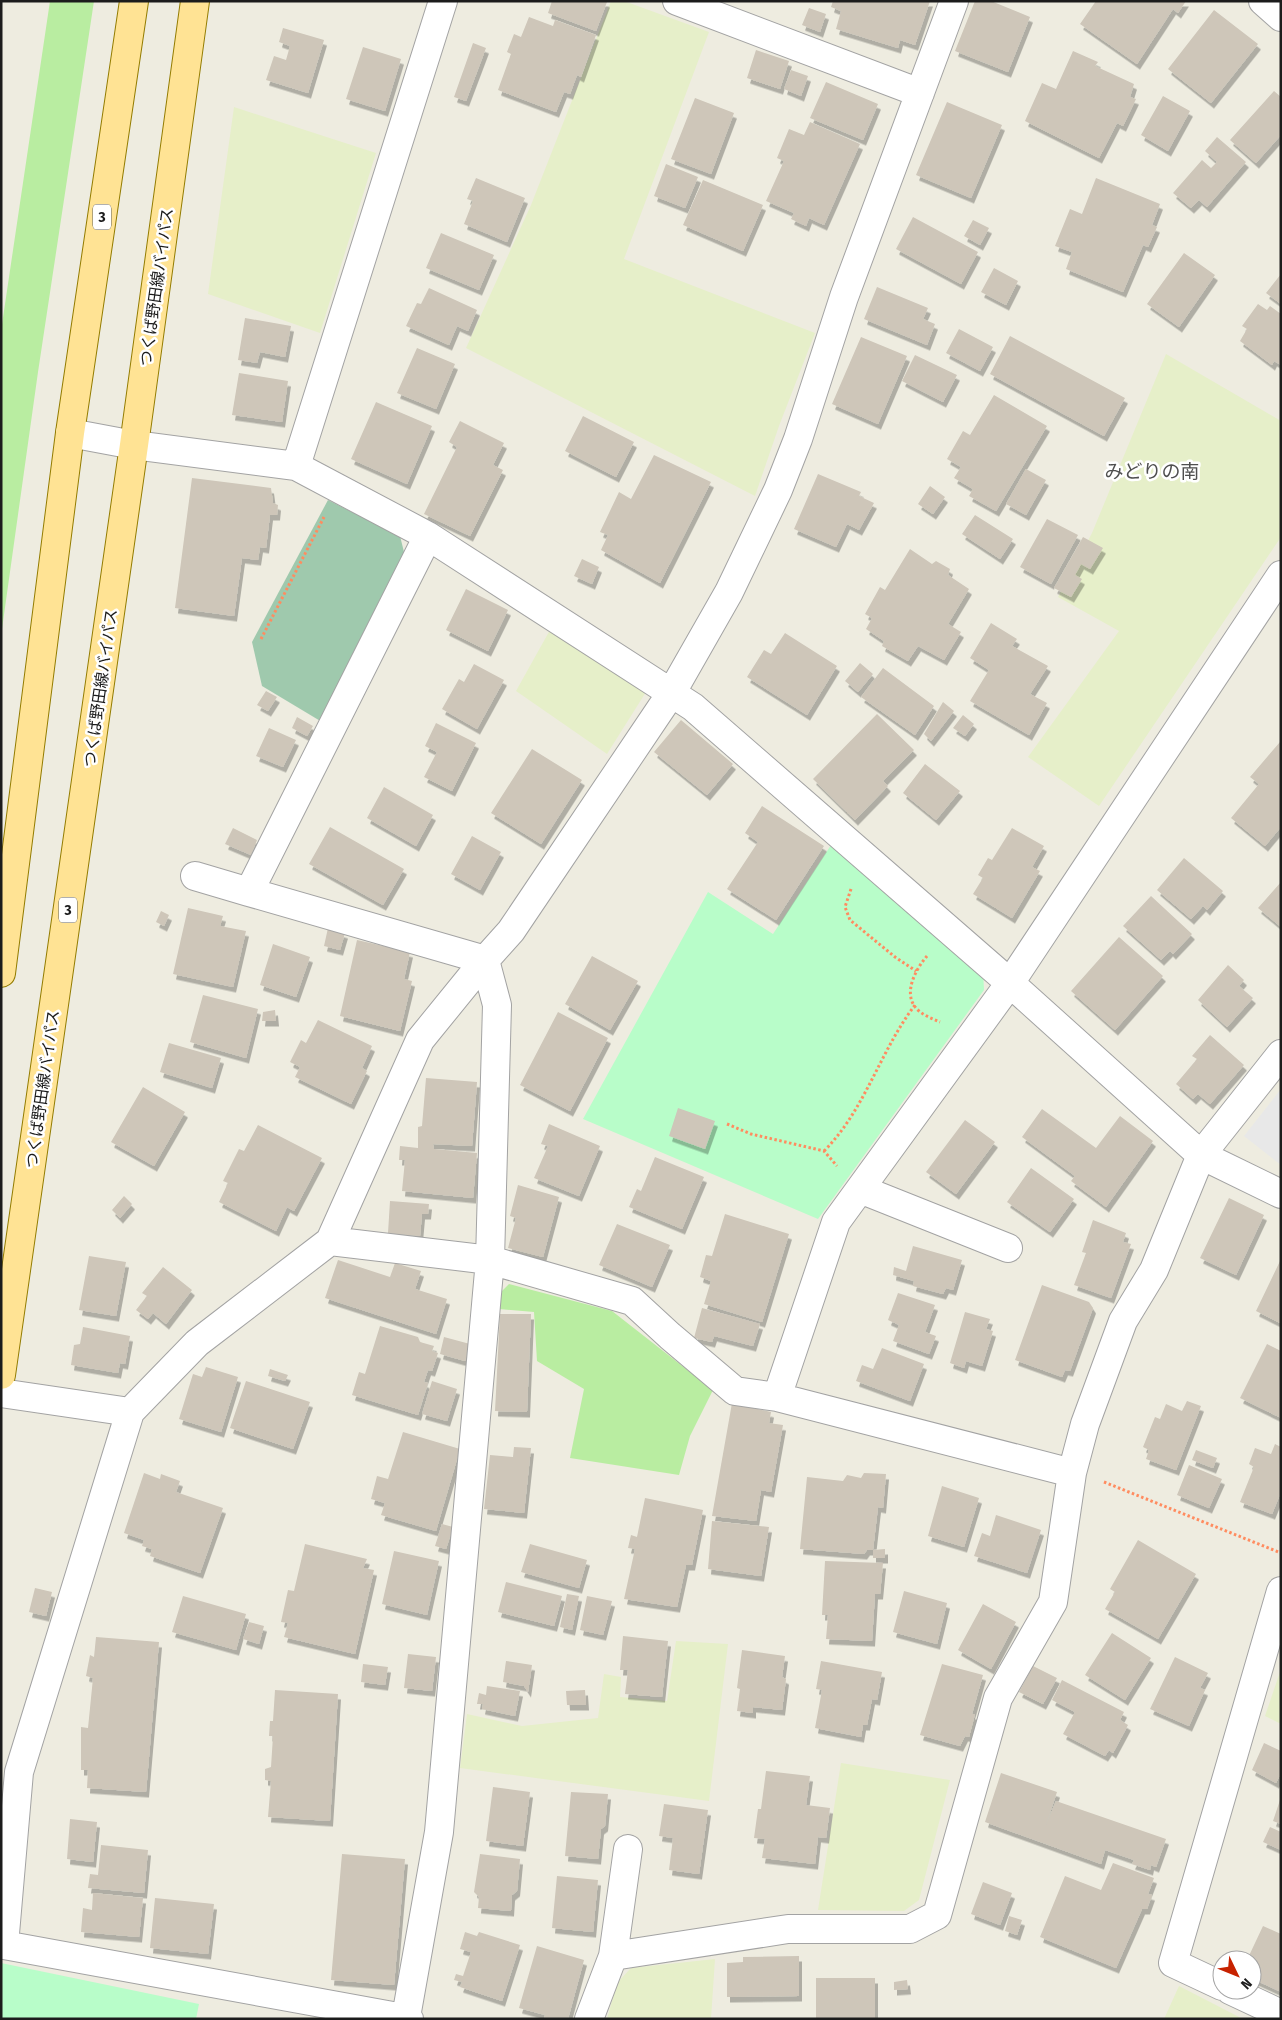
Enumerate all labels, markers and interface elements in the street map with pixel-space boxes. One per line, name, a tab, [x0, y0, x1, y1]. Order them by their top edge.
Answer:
road number: 3	[93, 204, 111, 230]
street label: つくば野田線バイパス	[136, 207, 177, 367]
district label: みどりの南	[1104, 460, 1200, 483]
street label: つくば野田線バイパス	[80, 608, 121, 768]
road number: 3	[59, 898, 77, 922]
street label: つくば野田線バイパス	[22, 1009, 63, 1169]
north arrow	[1212, 1950, 1262, 2000]
text: N	[1237, 1975, 1255, 1992]

